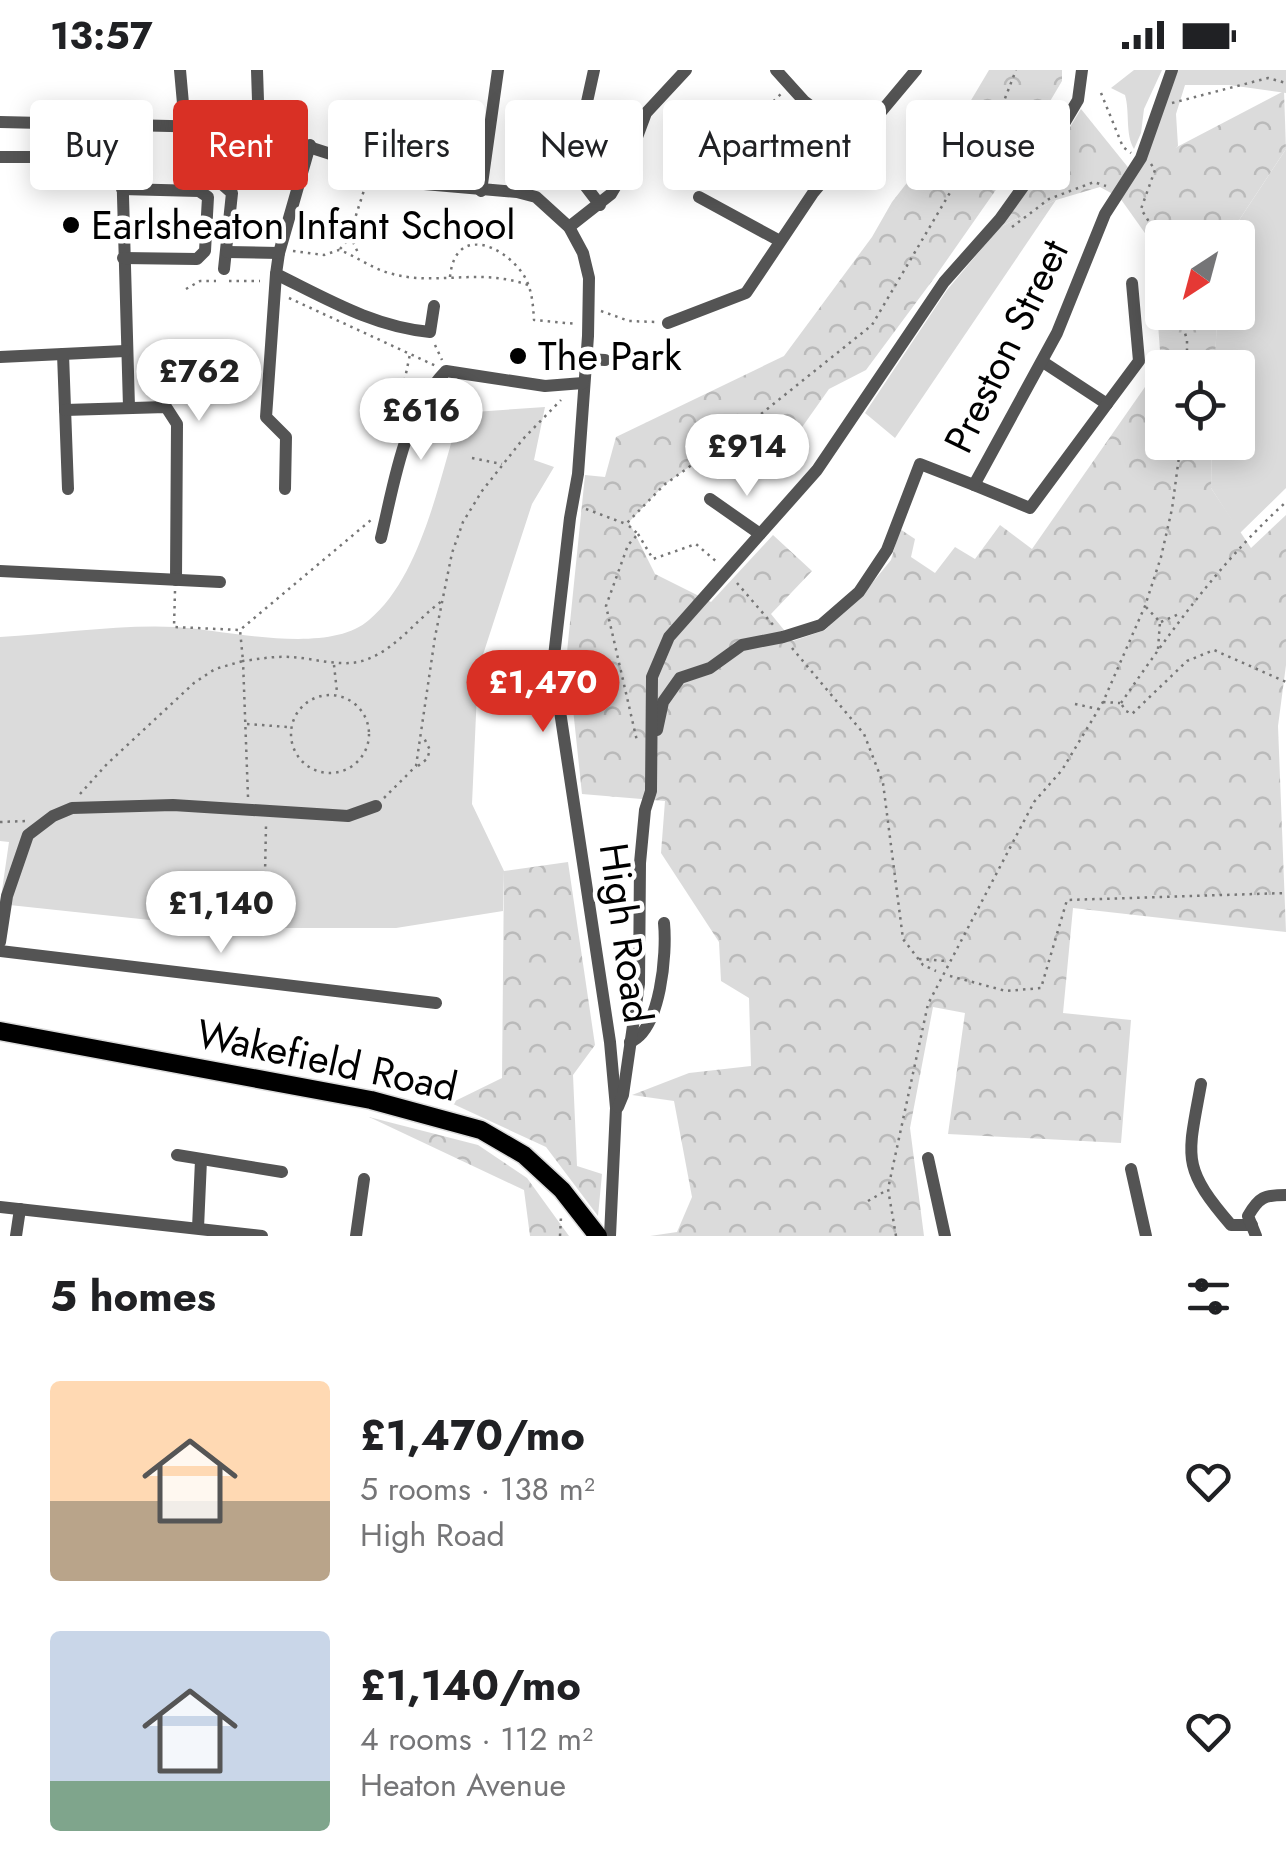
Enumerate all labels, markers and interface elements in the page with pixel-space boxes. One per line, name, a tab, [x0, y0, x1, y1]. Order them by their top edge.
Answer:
text: 13:57	[50, 8, 153, 63]
chip: Buy	[30, 100, 153, 190]
chip: Rent	[173, 100, 308, 190]
chip: Filters	[328, 100, 485, 190]
chip: New	[505, 100, 643, 190]
chip: Apartment	[663, 100, 886, 190]
chip: House	[906, 100, 1070, 190]
place label: Earlsheaton Infant School	[91, 196, 516, 254]
marker: Earlsheaton Infant School	[60, 214, 82, 236]
north arrow	[1145, 220, 1255, 330]
map controls	[1145, 220, 1255, 460]
street label: Preston Street	[929, 229, 1083, 462]
place label: The Park	[538, 327, 682, 385]
pin: £762	[140, 339, 258, 424]
marker: The Park	[507, 345, 529, 367]
text: £762	[158, 348, 240, 394]
button: locate	[1145, 350, 1255, 460]
pin: £616	[362, 378, 480, 463]
text: £616	[382, 387, 460, 433]
pin: £914	[688, 414, 806, 499]
text: £914	[707, 423, 787, 469]
pin: £1,470	[462, 650, 624, 735]
text: £1,470	[488, 659, 598, 705]
street label: High Road	[585, 839, 667, 1027]
pin: £1,140	[140, 871, 302, 956]
text: £1,140	[168, 880, 274, 926]
street label: Wakefield Road	[191, 1004, 463, 1116]
text: 5 homes	[50, 1266, 216, 1327]
icon: filters	[1181, 1269, 1236, 1324]
text: £1,470/mo	[360, 1405, 585, 1466]
icon: home	[130, 1421, 250, 1541]
icon: heart	[1181, 1454, 1236, 1509]
text: 5 rooms · 138 m²	[360, 1466, 595, 1512]
text: High Road	[360, 1512, 505, 1558]
text: £1,140/mo	[360, 1655, 581, 1716]
icon: home	[130, 1671, 250, 1791]
icon: heart	[1181, 1704, 1236, 1759]
text: 4 rooms · 112 m²	[360, 1716, 593, 1762]
text: Heaton Avenue	[360, 1762, 566, 1808]

